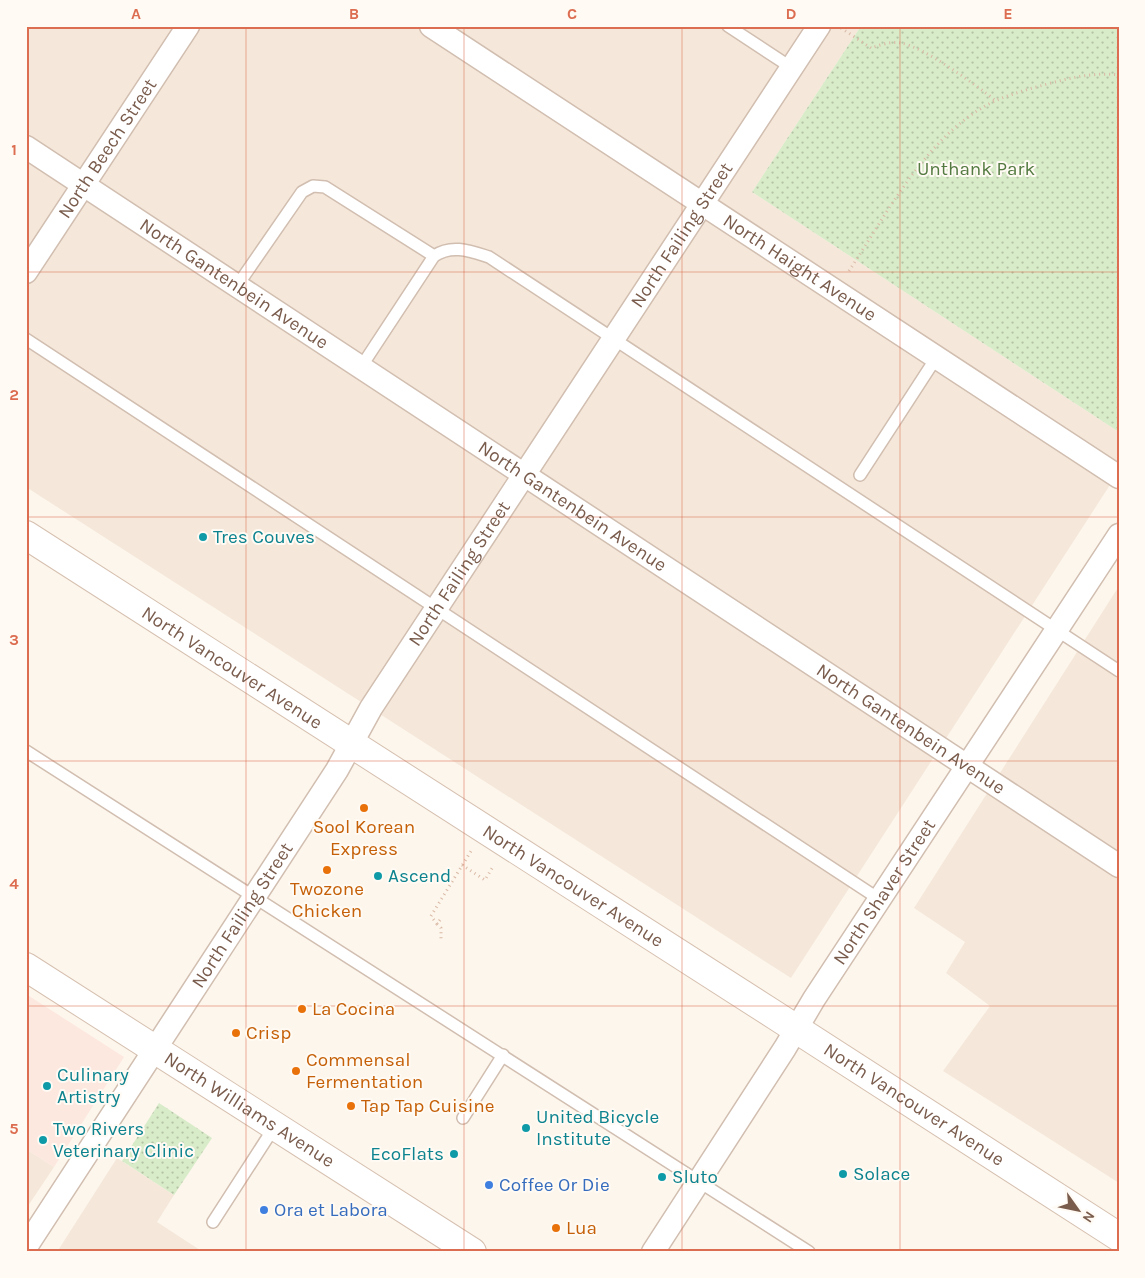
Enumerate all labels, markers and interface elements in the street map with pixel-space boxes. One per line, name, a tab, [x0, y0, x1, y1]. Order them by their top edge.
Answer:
text: A	[131, 4, 141, 23]
text: B	[349, 4, 359, 23]
text: C	[567, 4, 577, 23]
text: D	[786, 4, 797, 23]
text: E	[1003, 4, 1013, 23]
street label: North Beech Street	[53, 74, 161, 222]
text: 1	[11, 140, 17, 159]
street label: North Failing Street	[626, 158, 737, 312]
park label: Unthank Park	[917, 158, 1035, 180]
street label: North Haight Avenue	[719, 210, 881, 326]
street label: North Gantenbein Avenue	[136, 214, 332, 354]
text: 2	[9, 385, 19, 404]
street label: North Gantenbein Avenue	[474, 436, 671, 576]
street label: North Failing Street	[404, 497, 515, 650]
place label: Tres Couves	[213, 526, 315, 548]
marker: Tres Couves	[197, 531, 209, 543]
street label: North Vancouver Avenue	[137, 602, 326, 734]
text: 3	[9, 630, 19, 649]
street label: North Gantenbein Avenue	[812, 659, 1009, 799]
marker: Sool Korean Express	[358, 802, 370, 814]
street label: North Shaver Street	[829, 815, 940, 969]
place label: Sool Korean Express	[313, 816, 415, 860]
street label: North Vancouver Avenue	[478, 820, 668, 952]
street label: North Failing Street	[187, 838, 298, 992]
marker: Twozone Chicken	[321, 864, 333, 876]
place label: Ascend	[388, 865, 451, 887]
marker: Ascend	[372, 870, 384, 882]
text: 4	[9, 874, 19, 893]
place label: Twozone Chicken	[290, 878, 364, 922]
place label: La Cocina	[312, 998, 395, 1020]
marker: La Cocina	[296, 1003, 308, 1015]
place label: Crisp	[246, 1022, 291, 1044]
marker: Crisp	[230, 1027, 242, 1039]
street label: North Vancouver Avenue	[820, 1038, 1008, 1171]
street label: North Williams Avenue	[160, 1047, 339, 1172]
place label: Commensal Fermentation	[306, 1049, 423, 1093]
place label: Culinary Artistry	[57, 1064, 129, 1108]
marker: Commensal Fermentation	[290, 1065, 302, 1077]
marker: Culinary Artistry	[41, 1080, 53, 1092]
place label: Tap Tap Cuisine	[361, 1095, 495, 1117]
marker: Tap Tap Cuisine	[345, 1100, 357, 1112]
place label: United Bicycle Institute	[536, 1106, 659, 1150]
place label: Two Rivers Veterinary Clinic	[53, 1118, 194, 1162]
text: 5	[9, 1119, 19, 1138]
marker: United Bicycle Institute	[520, 1122, 532, 1134]
marker: Two Rivers Veterinary Clinic	[37, 1134, 49, 1146]
place label: EcoFlats	[370, 1143, 444, 1165]
marker: EcoFlats	[448, 1148, 460, 1160]
place label: Solace	[853, 1163, 910, 1185]
place label: Sluto	[672, 1166, 718, 1188]
marker: Solace	[837, 1168, 849, 1180]
marker: Sluto	[656, 1171, 668, 1183]
place label: Coffee Or Die	[499, 1174, 610, 1196]
marker: Coffee Or Die	[483, 1179, 495, 1191]
north arrow	[1052, 1186, 1102, 1236]
place label: Ora et Labora	[274, 1199, 388, 1221]
marker: Ora et Labora	[258, 1204, 270, 1216]
text: N	[1079, 1208, 1098, 1226]
place label: Lua	[566, 1217, 597, 1239]
marker: Lua	[550, 1222, 562, 1234]

